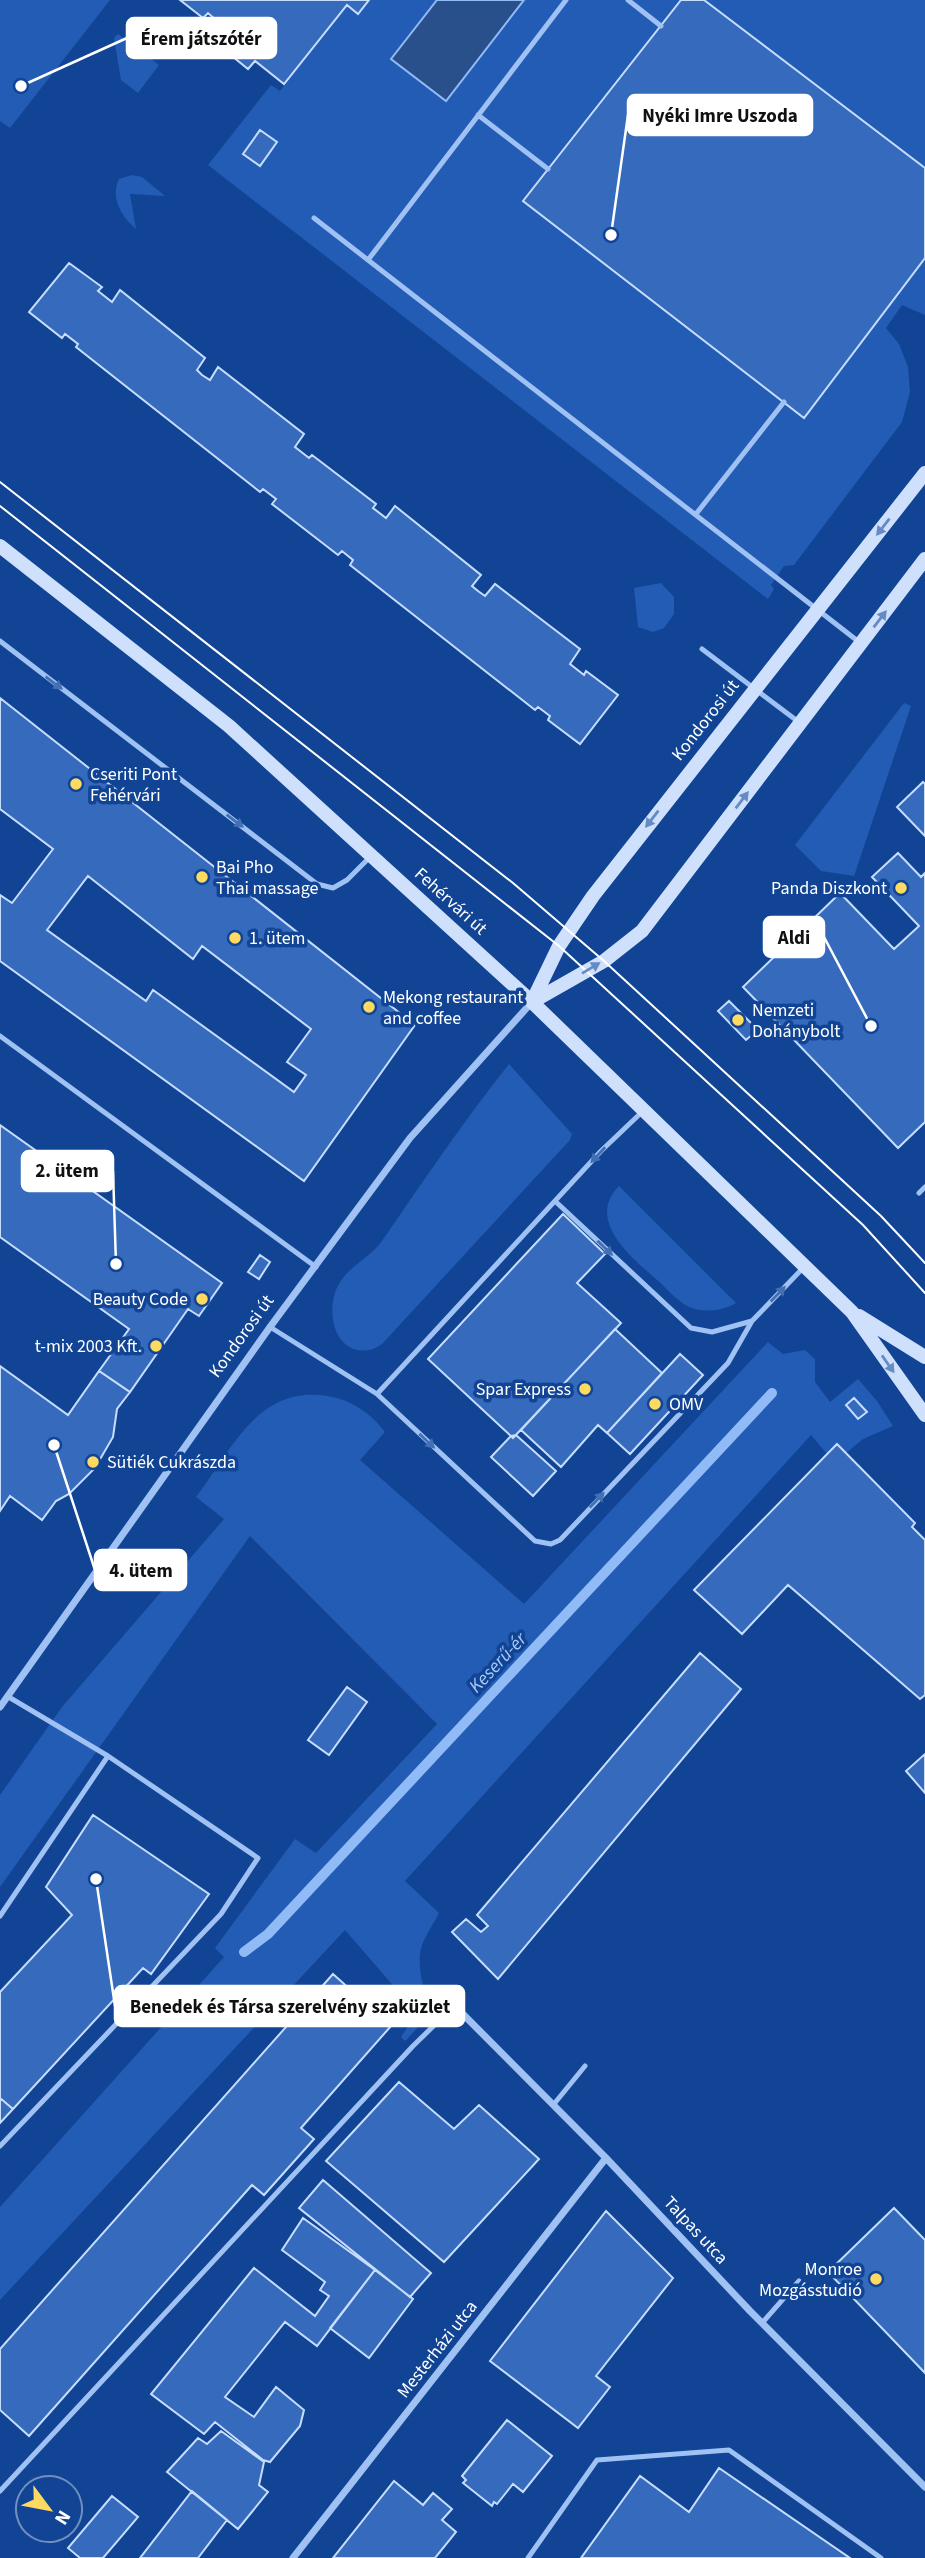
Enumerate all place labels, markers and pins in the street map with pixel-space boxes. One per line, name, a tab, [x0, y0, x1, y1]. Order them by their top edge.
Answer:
callout: Érem játszótér	[127, 18, 276, 58]
callout: Nyéki Imre Uszoda	[628, 95, 812, 135]
place label: Cseriti Pont Fehérvári	[90, 762, 177, 808]
marker: Cseriti Pont Fehérvári	[68, 776, 84, 792]
place label: Bai Pho Thai massage	[216, 855, 319, 901]
marker: Bai Pho Thai massage	[194, 869, 210, 885]
place label: Panda Diszkont	[771, 876, 887, 901]
marker: Panda Diszkont	[893, 880, 909, 896]
callout: Aldi	[764, 917, 824, 957]
place label: 1. ütem	[249, 926, 306, 951]
marker: 1. ütem	[227, 930, 243, 946]
place label: Mekong restaurant and coffee	[383, 985, 523, 1031]
place label: Nemzeti Dohánybolt	[752, 998, 840, 1044]
marker: Mekong restaurant and coffee	[361, 999, 377, 1015]
marker: Nemzeti Dohánybolt	[730, 1012, 746, 1028]
callout: 2. ütem	[22, 1151, 113, 1191]
place label: Beauty Code	[93, 1287, 188, 1312]
marker: Beauty Code	[194, 1291, 210, 1307]
place label: t-mix 2003 Kft.	[35, 1334, 142, 1359]
marker: t-mix 2003 Kft.	[148, 1338, 164, 1354]
place label: Spar Express	[476, 1377, 571, 1402]
marker: Spar Express	[577, 1381, 593, 1397]
place label: OMV	[669, 1392, 704, 1417]
marker: OMV	[647, 1396, 663, 1412]
place label: Sütiék Cukrászda	[107, 1450, 236, 1475]
marker: Sütiék Cukrászda	[85, 1454, 101, 1470]
callout: 4. ütem	[95, 1550, 186, 1590]
callout: Benedek és Társa szerelvény szaküzlet	[115, 1986, 464, 2026]
place label: Monroe Mozgásstudió	[759, 2257, 862, 2303]
marker: Monroe Mozgásstudió	[868, 2271, 884, 2287]

